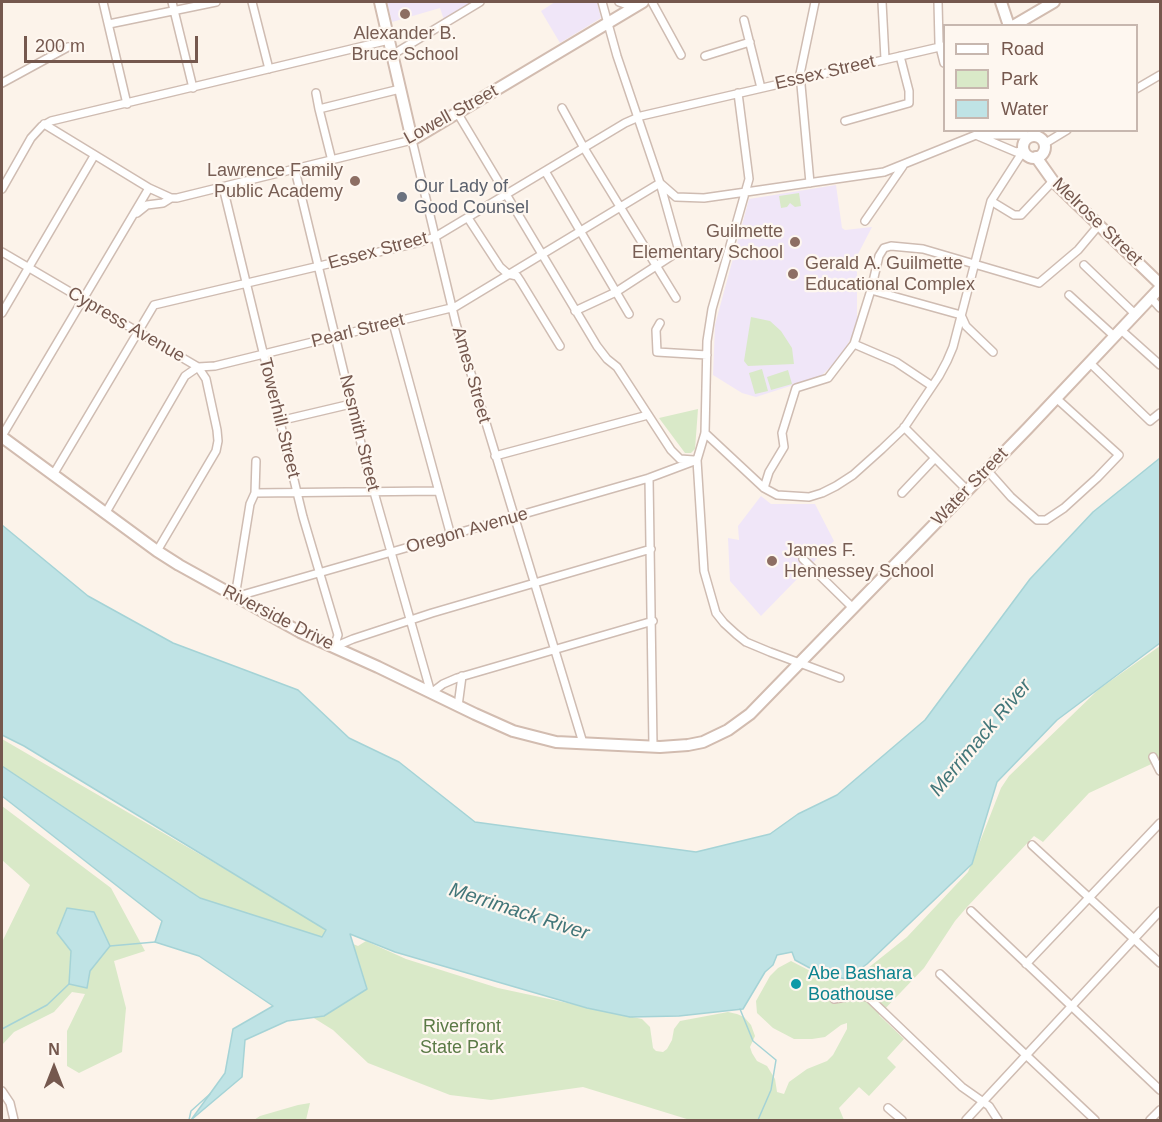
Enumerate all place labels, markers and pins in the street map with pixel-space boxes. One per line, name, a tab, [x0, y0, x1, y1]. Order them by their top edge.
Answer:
marker: Alexander B. Bruce School	[398, 7, 412, 21]
place label: Alexander B. Bruce School	[351, 23, 459, 66]
place label: Lawrence Family Public Academy	[207, 160, 343, 202]
marker: Lawrence Family Public Academy	[348, 174, 362, 188]
place label: Our Lady of Good Counsel	[414, 176, 529, 219]
marker: Our Lady of Good Counsel	[395, 190, 409, 204]
place label: Guilmette Elementary School	[632, 221, 783, 264]
marker: Guilmette Elementary School	[788, 235, 802, 249]
place label: Gerald A. Guilmette Educational Complex	[805, 253, 975, 296]
marker: Gerald A. Guilmette Educational Complex	[786, 267, 800, 281]
place label: James F. Hennessey School	[784, 540, 934, 582]
marker: James F. Hennessey School	[765, 554, 779, 568]
place label: Abe Bashara Boathouse	[808, 963, 912, 1006]
marker: Abe Bashara Boathouse	[789, 977, 803, 991]

